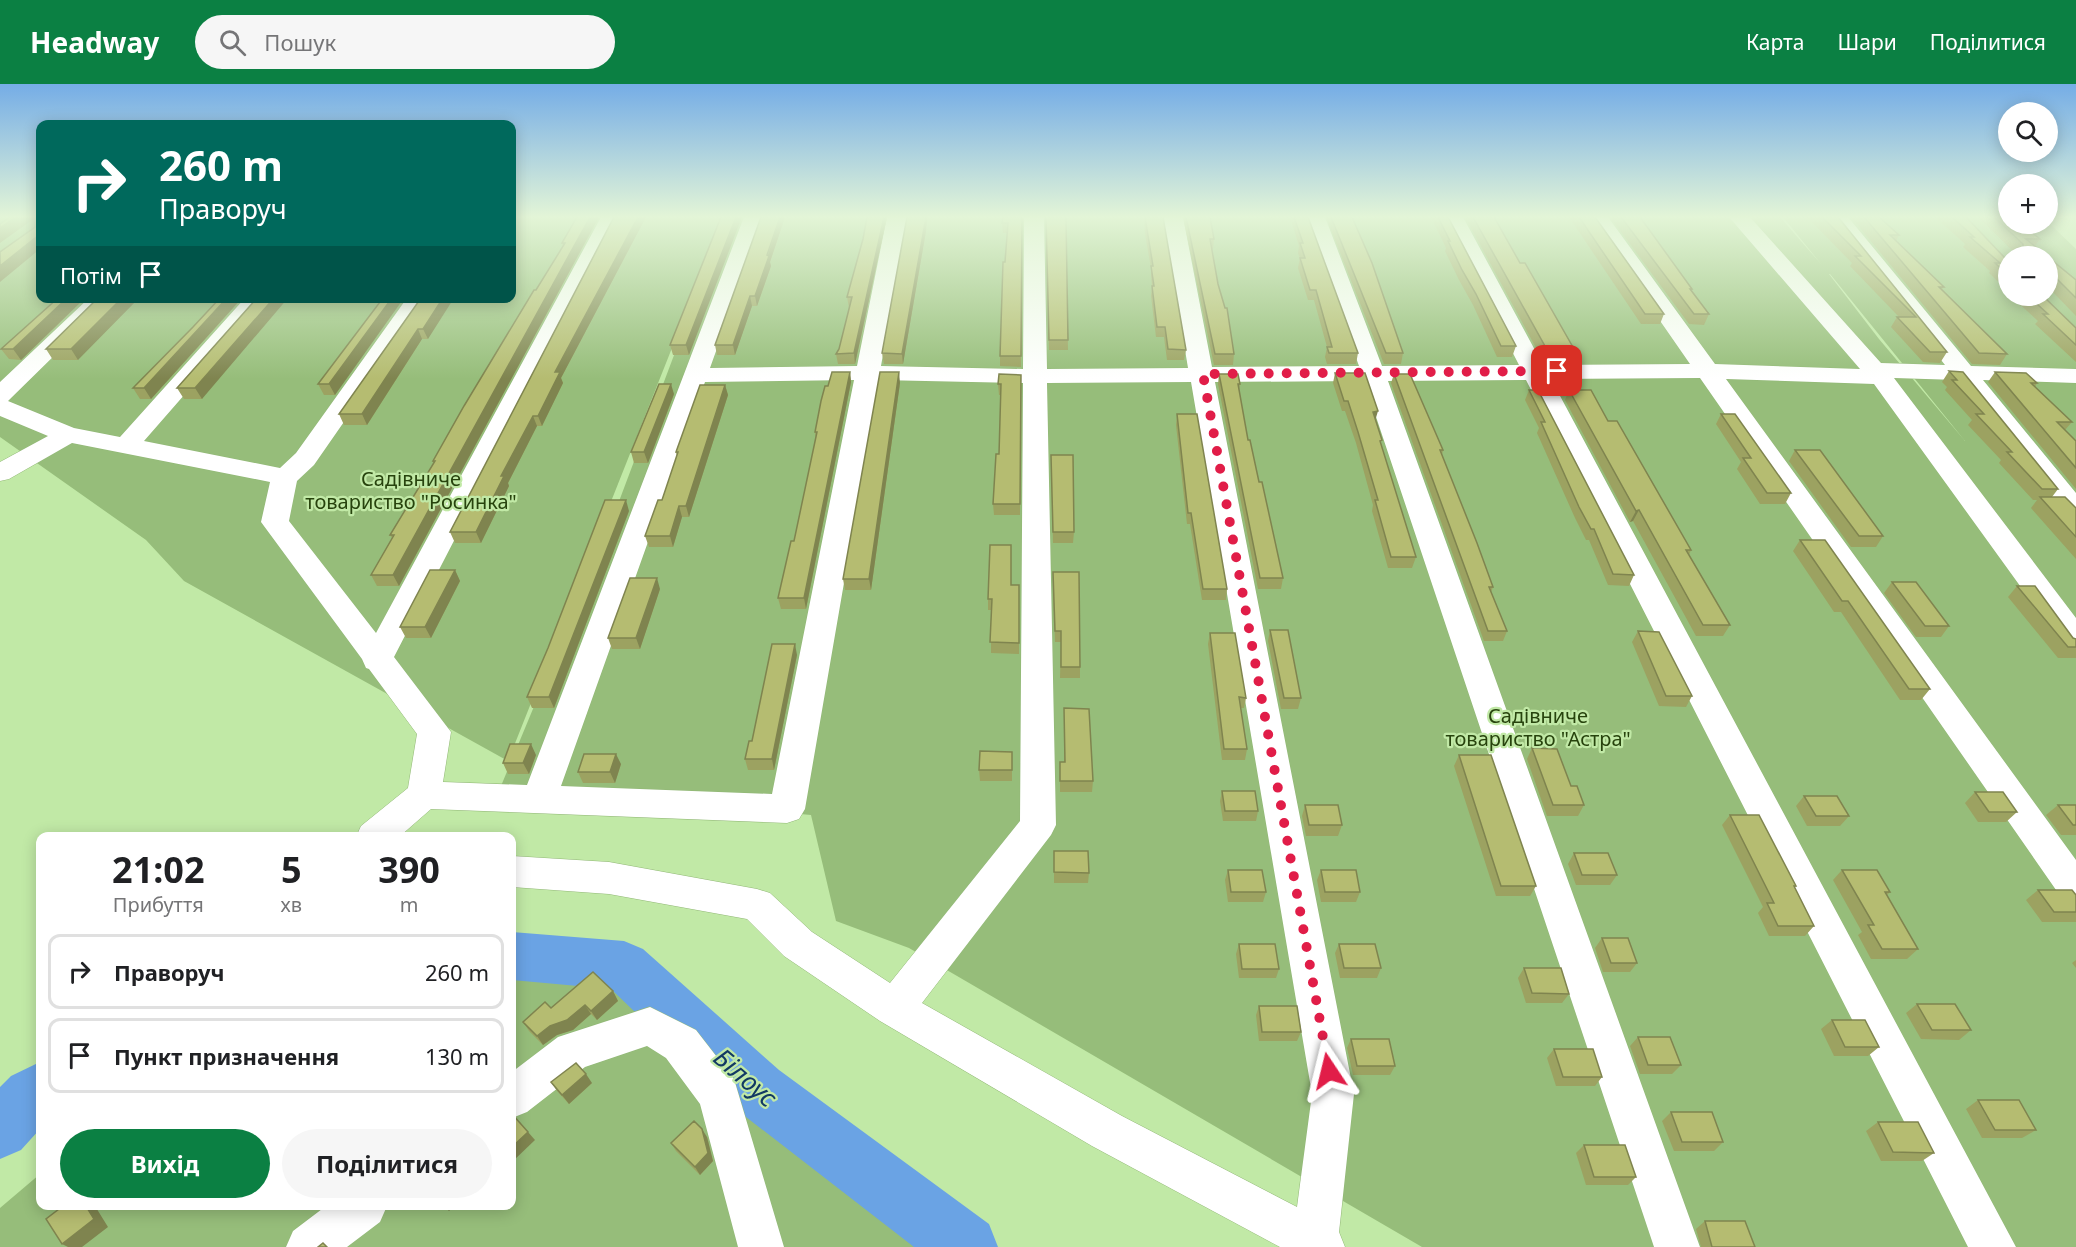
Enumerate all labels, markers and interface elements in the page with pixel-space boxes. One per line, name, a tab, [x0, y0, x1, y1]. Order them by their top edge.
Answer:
search box	[195, 15, 615, 69]
text: Headway	[30, 23, 159, 61]
icon: search	[216, 26, 249, 59]
text: Пошук	[264, 27, 336, 57]
text: Карта	[1746, 28, 1805, 56]
text: Шари	[1838, 28, 1897, 56]
text: Поділитися	[1930, 28, 2046, 56]
map controls	[1998, 102, 2058, 306]
button: search	[1998, 102, 2058, 162]
text: 260 m	[159, 136, 283, 193]
icon: right	[60, 144, 138, 222]
button: +	[1998, 174, 2058, 234]
text: Праворуч	[159, 190, 287, 227]
button: −	[1998, 246, 2058, 306]
icon: arrive	[134, 258, 167, 291]
text: Потім	[60, 260, 122, 290]
pin	[1531, 345, 1582, 396]
icon: arrive	[1540, 354, 1573, 387]
park label: Садівниче товариство "Росинка"	[305, 465, 517, 515]
park label: Садівниче товариство "Астра"	[1445, 702, 1631, 752]
text: 21:02	[112, 845, 205, 894]
text: 5	[281, 845, 302, 894]
text: 390	[378, 845, 440, 894]
text: Прибуття	[113, 891, 204, 918]
text: хв	[281, 891, 302, 918]
text: m	[400, 891, 418, 918]
icon: right	[63, 955, 96, 988]
text: Праворуч	[114, 957, 225, 987]
text: 260 m	[425, 957, 489, 987]
icon: arrive	[63, 1039, 96, 1072]
water label: Білоус	[707, 1039, 785, 1115]
position arrow	[1297, 1039, 1361, 1103]
text: Пункт призначення	[114, 1041, 339, 1071]
text: 130 m	[425, 1041, 489, 1071]
button: Вихід	[60, 1129, 270, 1198]
button: Поділитися	[282, 1129, 492, 1198]

